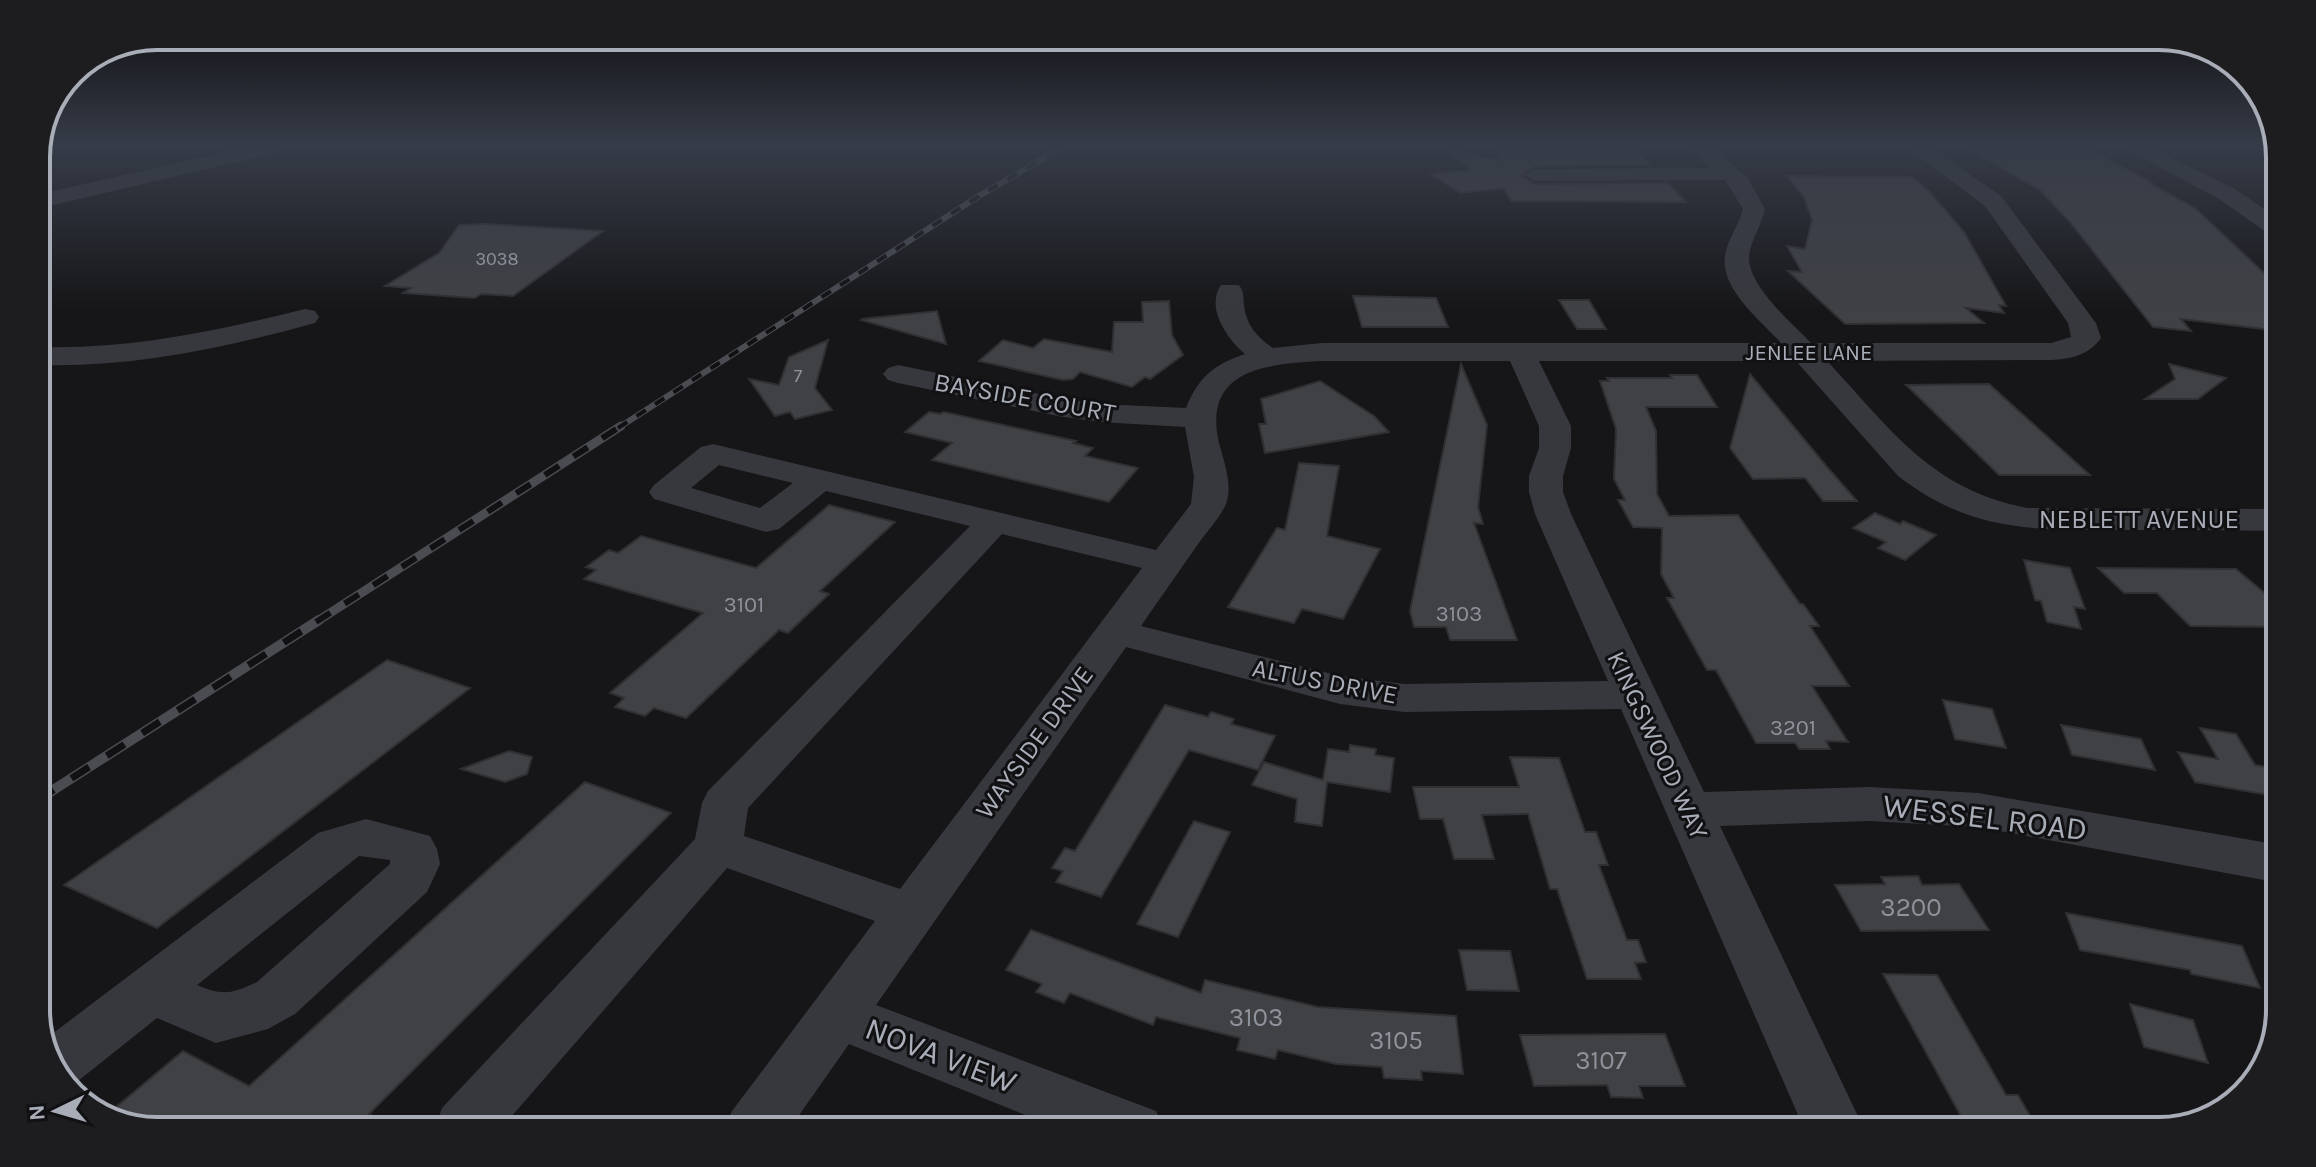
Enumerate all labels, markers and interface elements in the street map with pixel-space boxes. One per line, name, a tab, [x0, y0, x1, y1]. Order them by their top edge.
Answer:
house number: 3038	[475, 248, 519, 270]
street label: JENLEE LANE	[1746, 340, 1872, 366]
house number: 7	[794, 365, 803, 387]
street label: BAYSIDE COURT	[932, 366, 1118, 429]
street label: NEBLETT AVENUE	[2039, 504, 2239, 535]
house number: 3101	[724, 592, 764, 618]
house number: 3103	[1436, 601, 1482, 627]
street label: KINGSWOOD WAY	[1600, 646, 1715, 845]
street label: ALTUS DRIVE	[1250, 652, 1400, 711]
street label: WAYSIDE DRIVE	[969, 660, 1100, 825]
house number: 3201	[1770, 715, 1816, 741]
street label: WESSEL ROAD	[1881, 787, 2089, 848]
house number: 3200	[1880, 892, 1942, 923]
house number: 3103	[1229, 1002, 1283, 1033]
street label: NOVA VIEW	[860, 1010, 1022, 1101]
house number: 3105	[1369, 1025, 1423, 1056]
house number: 3107	[1575, 1045, 1627, 1076]
north arrow	[16, 1071, 96, 1151]
text: N	[23, 1104, 51, 1122]

